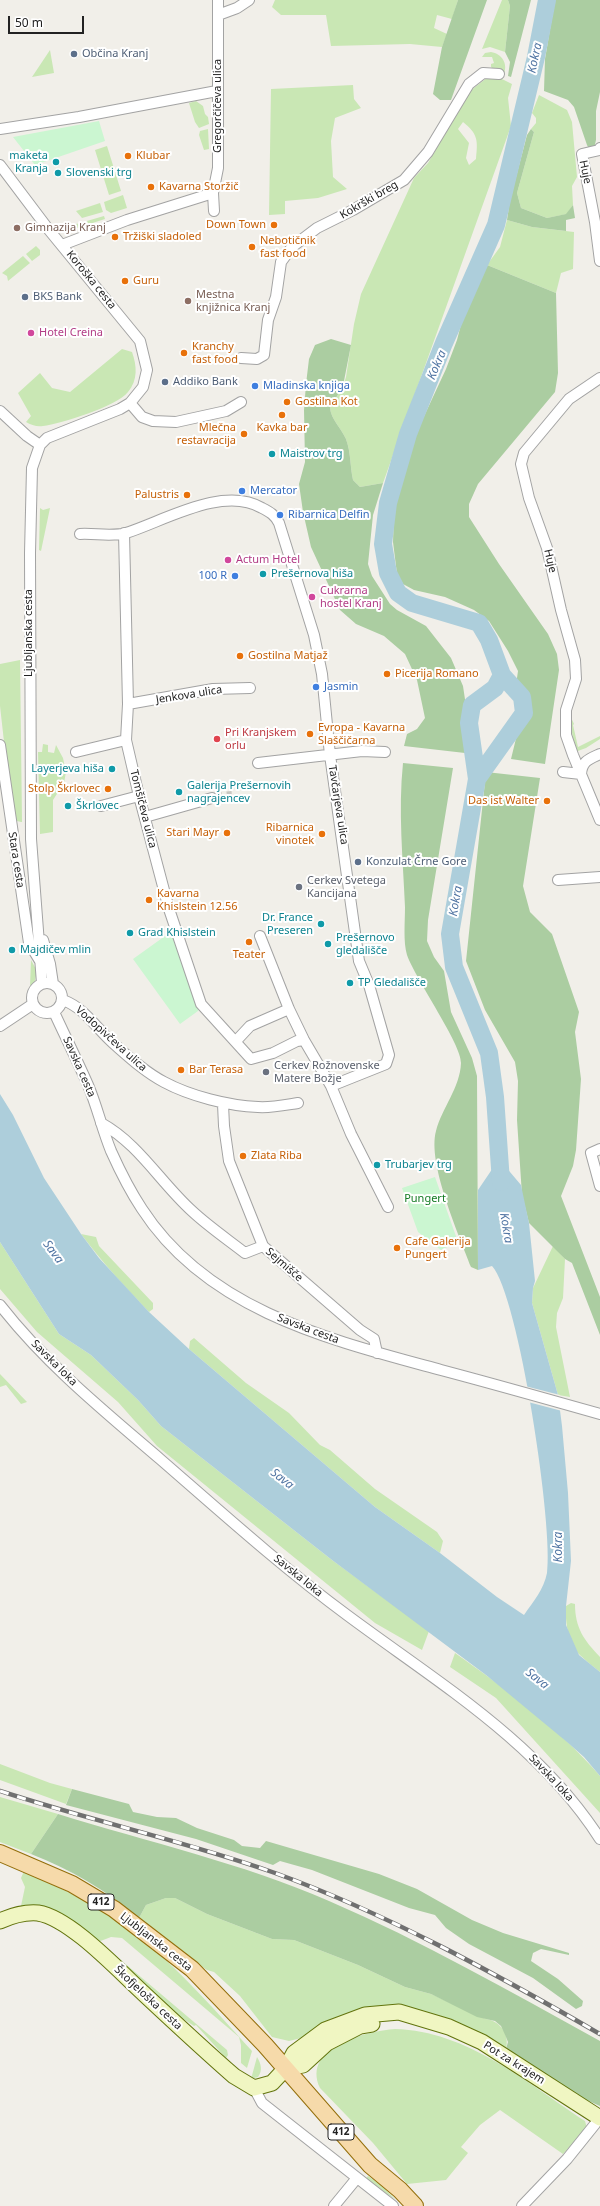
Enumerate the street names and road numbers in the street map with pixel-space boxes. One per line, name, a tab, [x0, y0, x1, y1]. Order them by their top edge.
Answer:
street label: Gregorčičeva ulica	[211, 59, 225, 153]
street label: Huje	[576, 159, 594, 185]
street label: Kokrški breg	[338, 178, 400, 222]
street label: Koroška cesta	[63, 248, 119, 312]
street label: Huje	[541, 548, 559, 574]
street label: Ljubljanska cesta	[22, 589, 36, 677]
street label: Jenkova ulica	[155, 683, 223, 707]
street label: Tavčarjeva ulica	[325, 764, 351, 846]
street label: Tomšičeva ulica	[127, 768, 159, 850]
street label: Stara cesta	[5, 831, 27, 889]
street label: Vodopivčeva ulica	[73, 1003, 149, 1075]
street label: Savska cesta	[60, 1035, 98, 1099]
street label: Sejmišče	[263, 1245, 305, 1285]
street label: Savska cesta	[275, 1311, 341, 1347]
street label: Savska loka	[28, 1337, 80, 1389]
street label: Savska loka	[271, 1552, 325, 1600]
street label: Savska loka	[526, 1752, 576, 1804]
road number: 412	[88, 1894, 114, 1910]
street label: Ljubljanska cesta	[117, 1910, 195, 1974]
street label: Škofjeloška cesta	[111, 1963, 185, 2033]
street label: Pot za krajem	[481, 2039, 547, 2087]
road number: 412	[328, 2124, 354, 2140]

